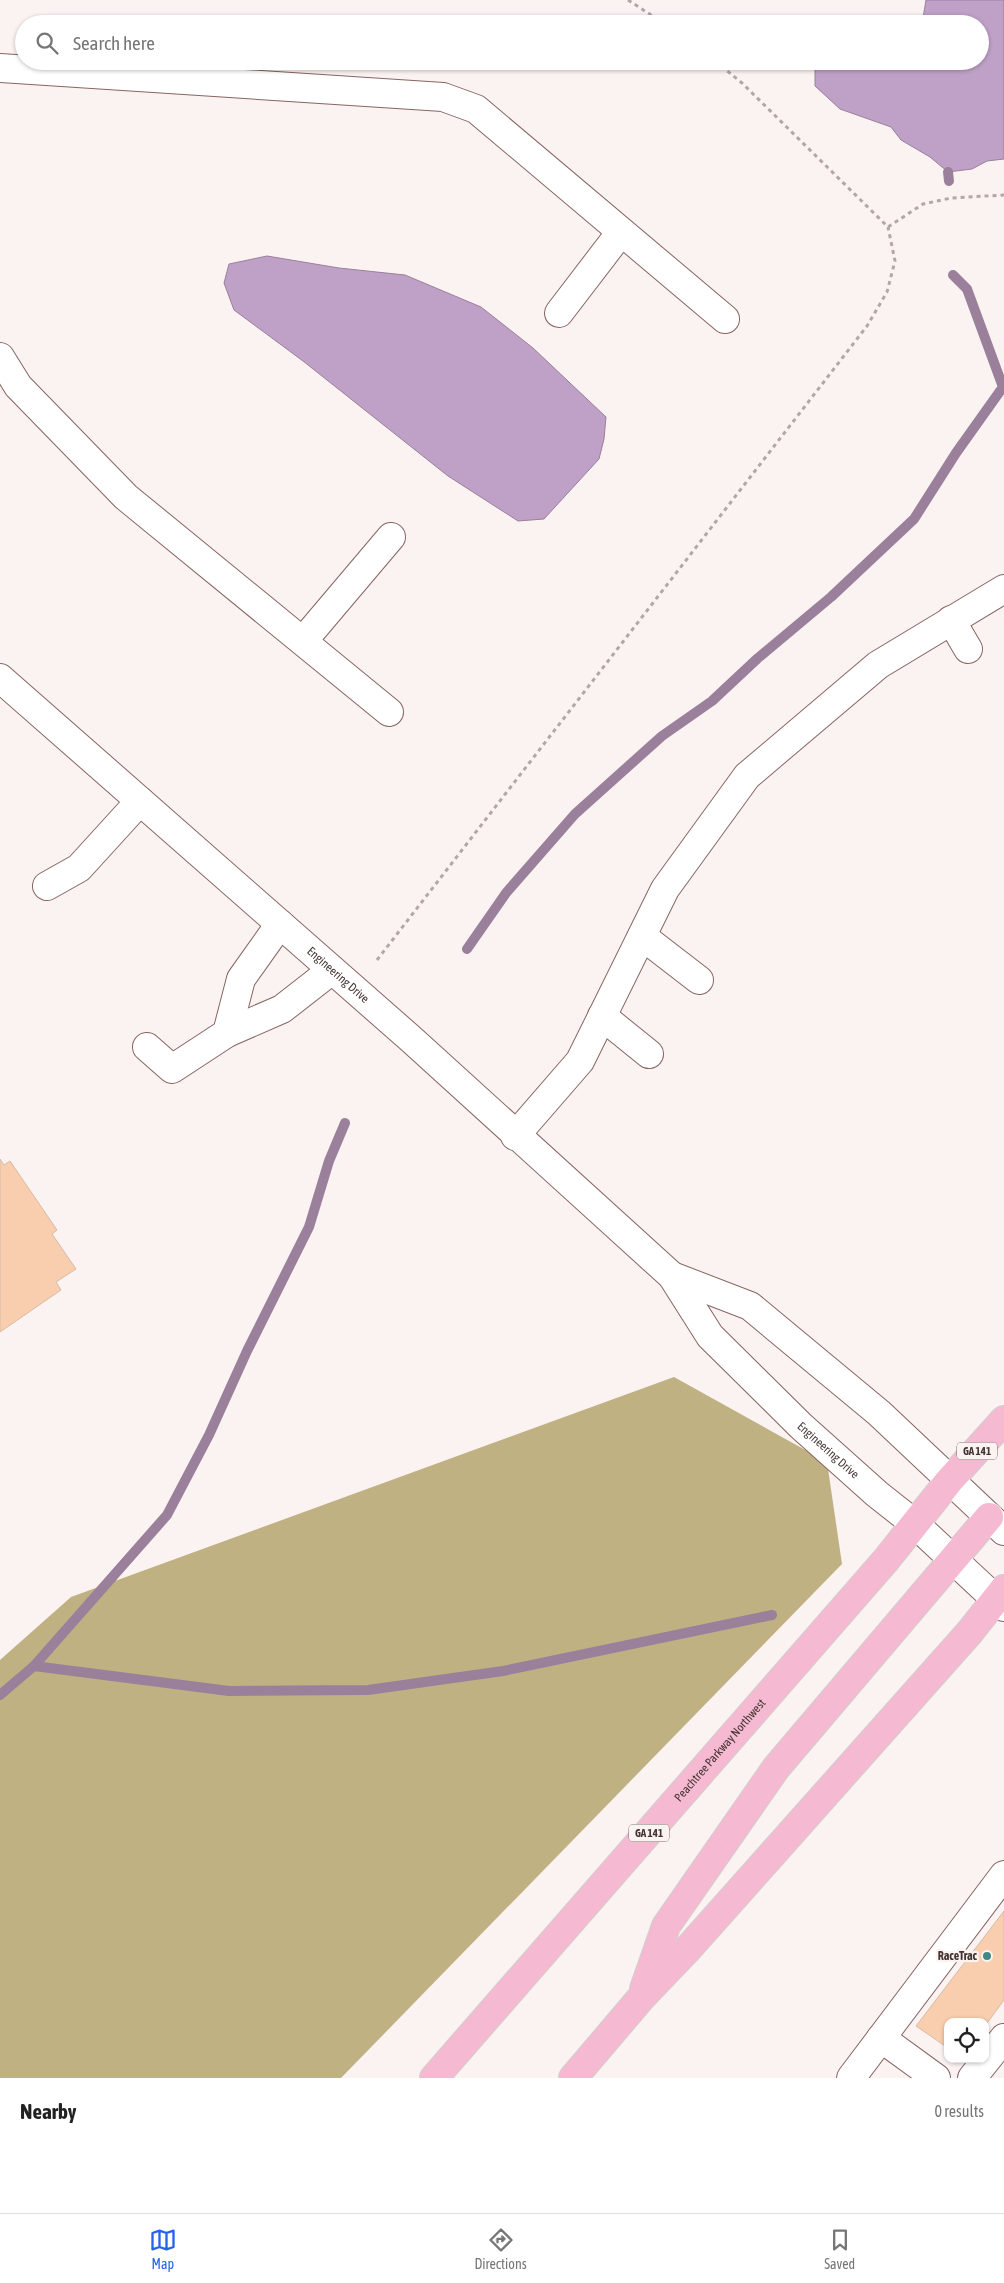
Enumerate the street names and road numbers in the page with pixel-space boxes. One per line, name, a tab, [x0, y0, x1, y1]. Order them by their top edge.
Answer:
street label: Engineering Drive	[304, 944, 372, 1006]
street label: Engineering Drive	[794, 1419, 862, 1481]
road number: GA 141	[957, 1442, 997, 1460]
street label: Peachtree Parkway Northwest	[671, 1696, 769, 1804]
road number: GA 141	[629, 1825, 669, 1842]

